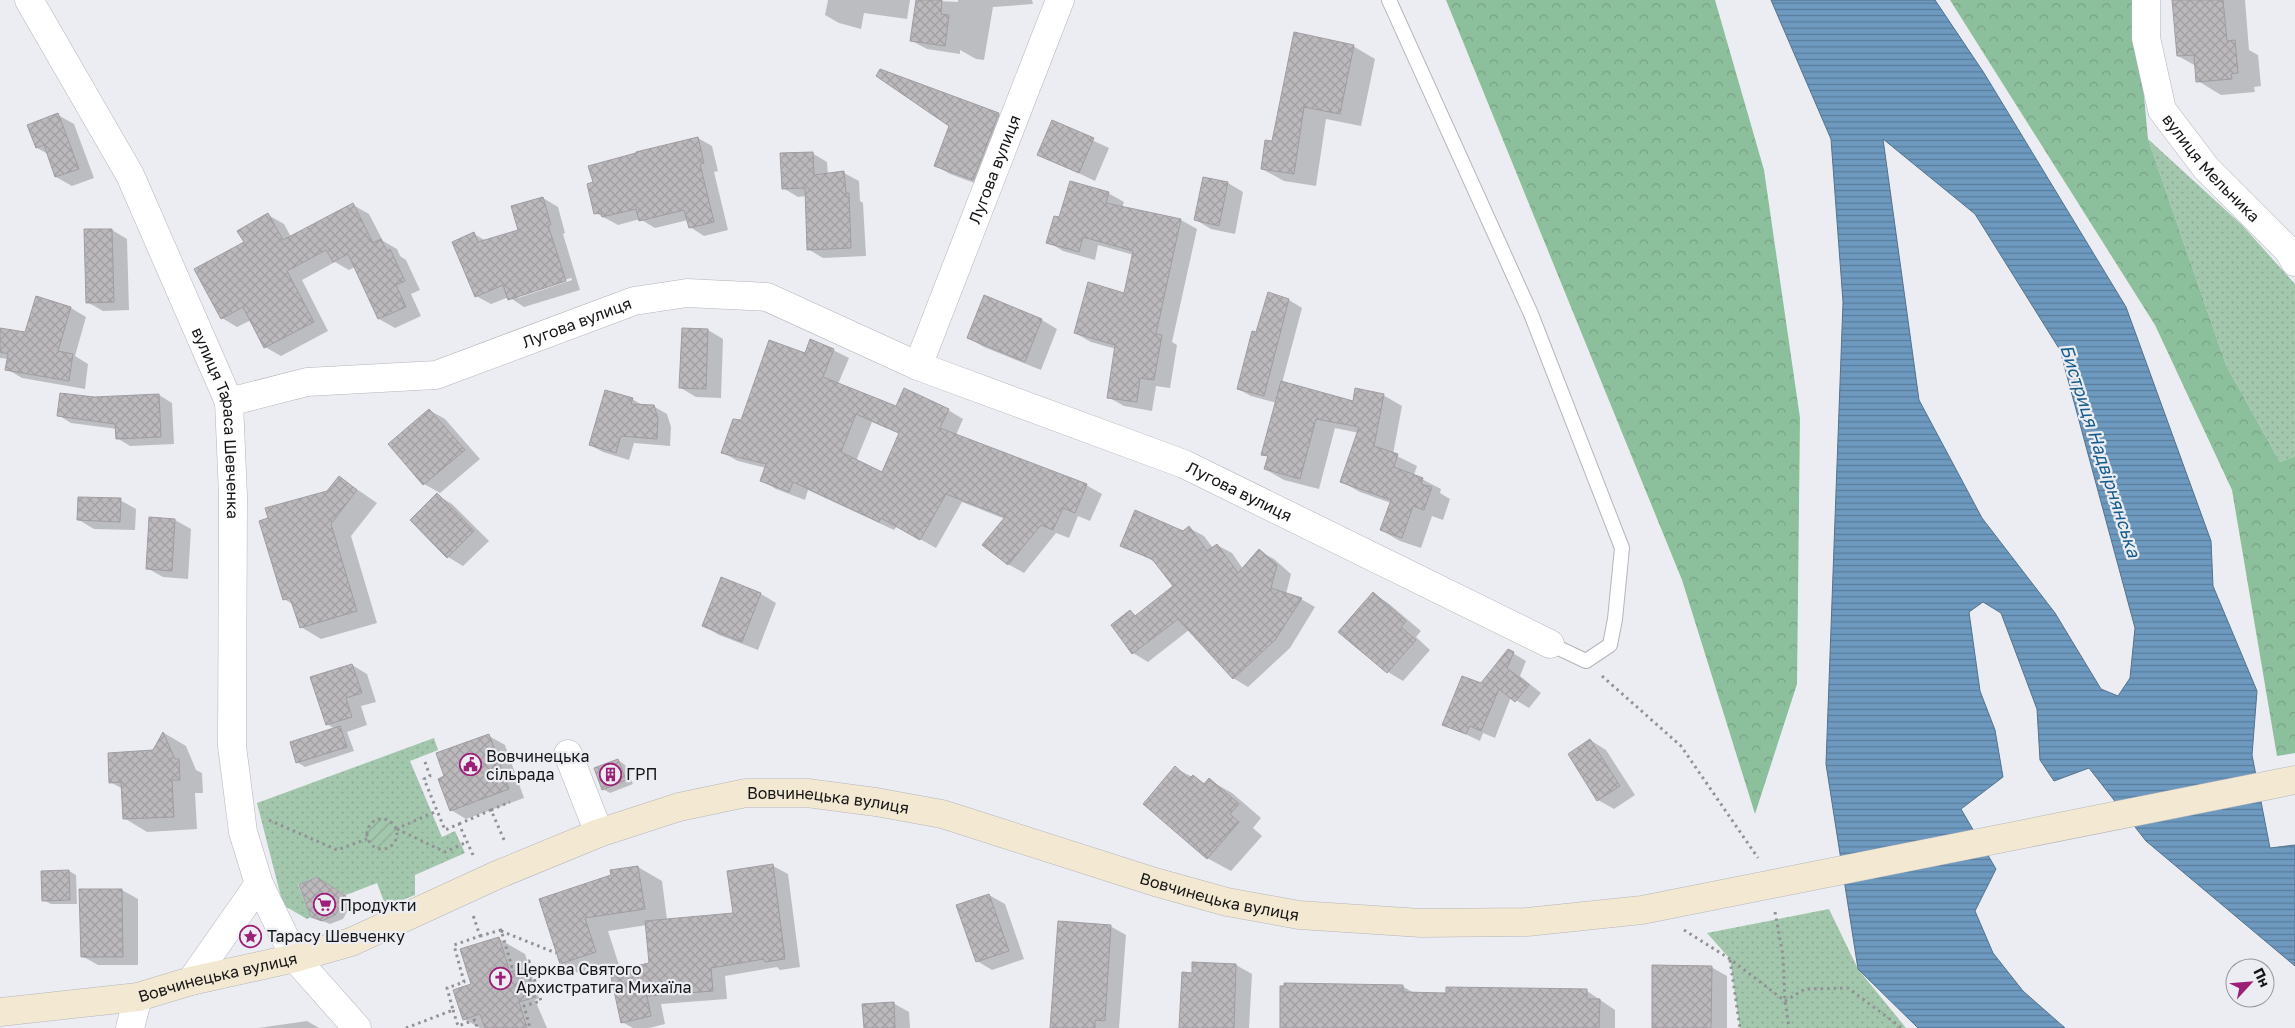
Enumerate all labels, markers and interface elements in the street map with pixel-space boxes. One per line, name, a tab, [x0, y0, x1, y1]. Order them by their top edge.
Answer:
street label: вулиця Мельника	[2158, 110, 2264, 226]
street label: Лугова вулиця	[964, 112, 1024, 227]
street label: Лугова вулиця	[519, 293, 634, 352]
street label: вулиця Тараса Шевченка	[188, 324, 243, 519]
water label: Бистриця Надвірнянська	[2056, 342, 2146, 561]
street label: Лугова вулиця	[1183, 457, 1295, 526]
place label: Вовчинецька сільрада	[486, 746, 589, 784]
public building icon: Вовчинецька сільрада	[458, 753, 482, 777]
building icon: ГРП	[598, 762, 622, 786]
place label: ГРП	[626, 764, 657, 784]
street label: Вовчинецька вулиця	[747, 783, 911, 818]
street label: Вовчинецька вулиця	[1137, 868, 1301, 925]
supermarket icon: Продукти	[312, 893, 336, 917]
place label: Продукти	[340, 895, 417, 915]
place icon: Тарасу Шевченку	[239, 924, 263, 948]
place label: Тарасу Шевченку	[267, 926, 405, 946]
street label: Вовчинецька вулиця	[136, 948, 299, 1006]
north arrow	[2225, 958, 2275, 1008]
place label: Церква Святого Архистратига Михаїла	[516, 959, 692, 997]
text: Пн	[2250, 965, 2274, 989]
church icon: Церква Святого Архистратига Михаїла	[488, 966, 512, 990]

